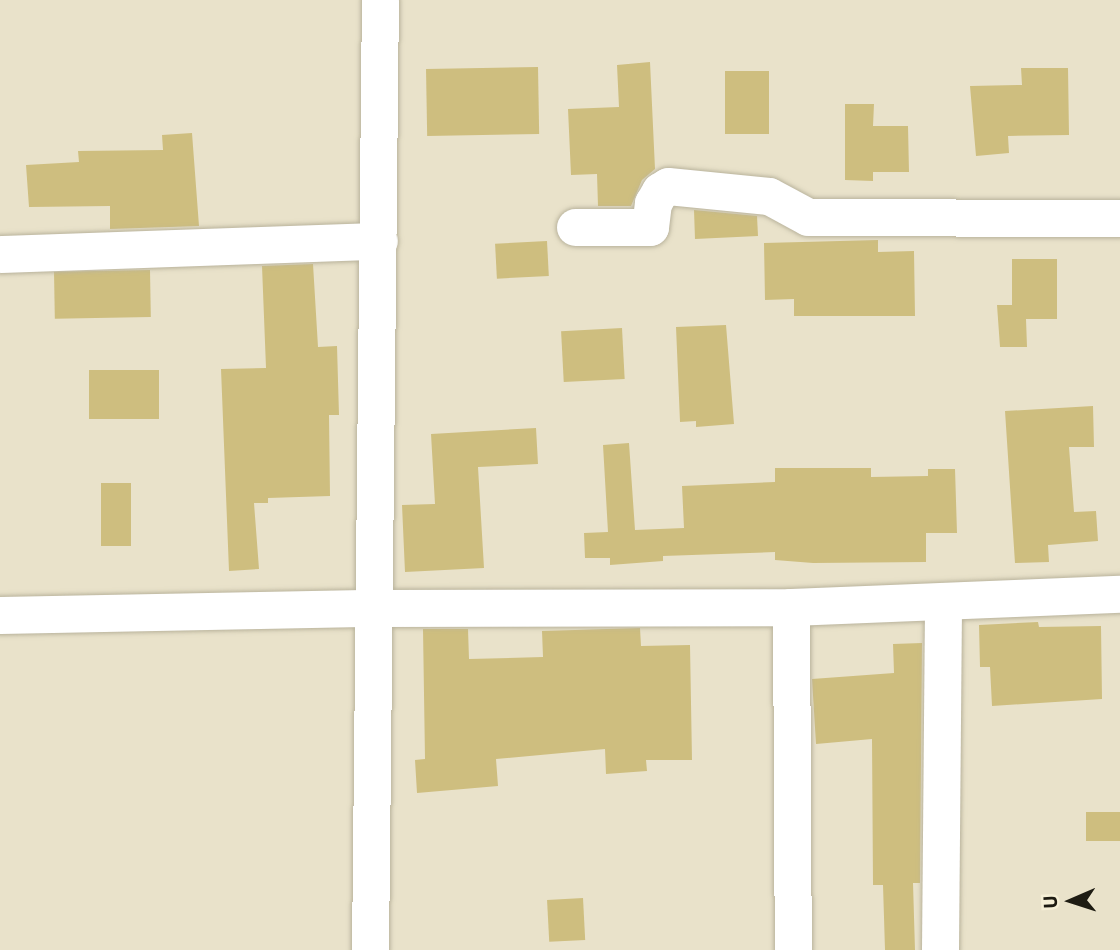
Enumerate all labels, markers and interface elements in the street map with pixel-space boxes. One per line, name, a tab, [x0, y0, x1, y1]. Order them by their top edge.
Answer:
north arrow	[1036, 866, 1106, 936]
text: U	[1038, 895, 1062, 909]

